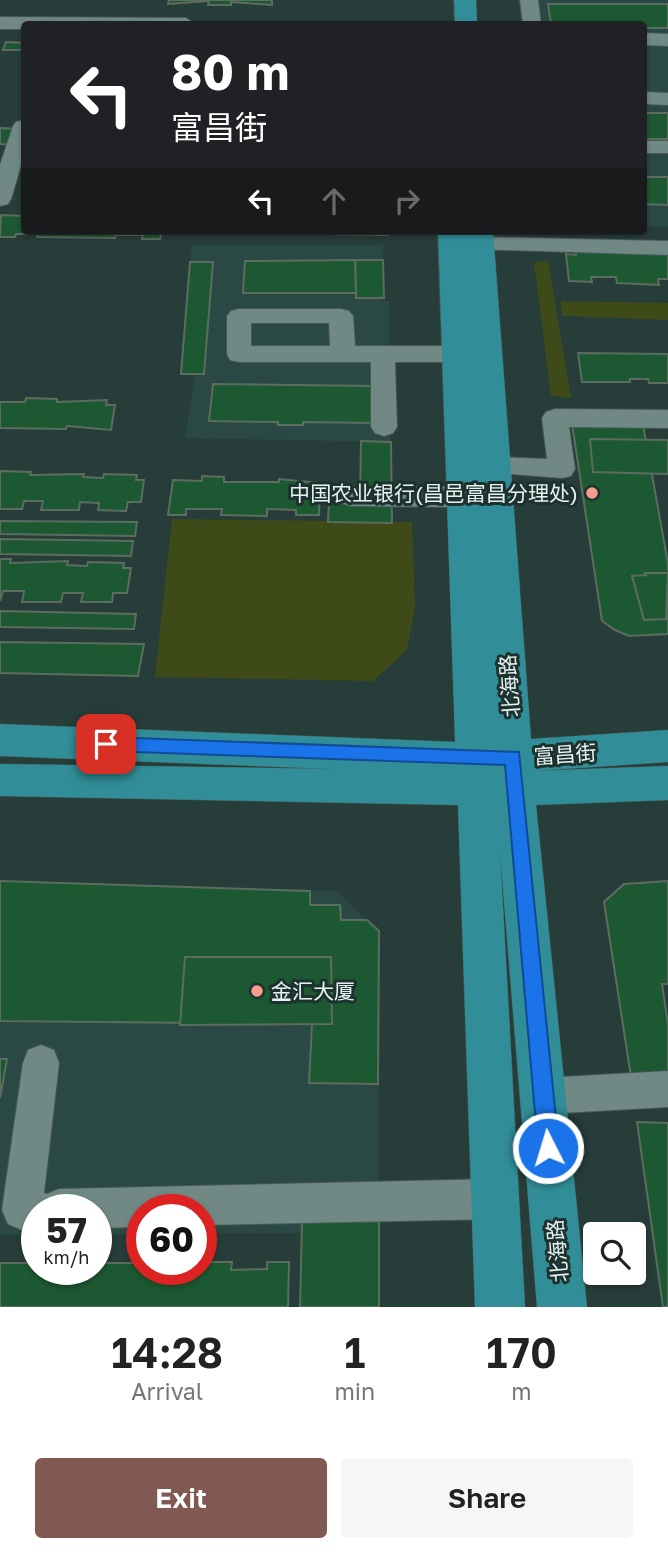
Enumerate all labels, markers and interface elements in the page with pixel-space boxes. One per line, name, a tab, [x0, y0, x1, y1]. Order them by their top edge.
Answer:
text: 80 m	[171, 42, 289, 101]
icon: left	[56, 49, 147, 140]
text: 富昌街	[171, 108, 267, 146]
icon: left	[242, 182, 280, 220]
icon: ahead	[315, 182, 353, 220]
icon: right	[388, 182, 426, 220]
place label: 中国农业银行(昌邑富昌分理处)	[289, 480, 578, 506]
marker: 中国农业银行(昌邑富昌分理处)	[584, 485, 600, 501]
street label: 北海路	[494, 654, 524, 718]
pin	[76, 714, 136, 774]
icon: arrive	[87, 725, 125, 763]
street label: 富昌街	[533, 739, 597, 769]
place label: 金汇大厦	[271, 978, 355, 1004]
marker: 金汇大厦	[249, 983, 265, 999]
position arrow	[511, 1111, 585, 1185]
speed limit sign: 60	[126, 1194, 217, 1285]
text: 57	[46, 1209, 87, 1251]
street label: 北海路	[541, 1218, 573, 1284]
map controls	[583, 1222, 646, 1285]
button: search	[583, 1222, 646, 1285]
text: km/h	[44, 1246, 89, 1268]
text: 14:28	[111, 1327, 223, 1377]
text: 1	[344, 1327, 365, 1377]
text: 170	[486, 1327, 557, 1377]
text: Arrival	[131, 1377, 203, 1405]
text: min	[334, 1377, 375, 1405]
text: m	[511, 1377, 532, 1405]
button: Exit	[35, 1458, 327, 1538]
button: Share	[341, 1458, 633, 1538]

